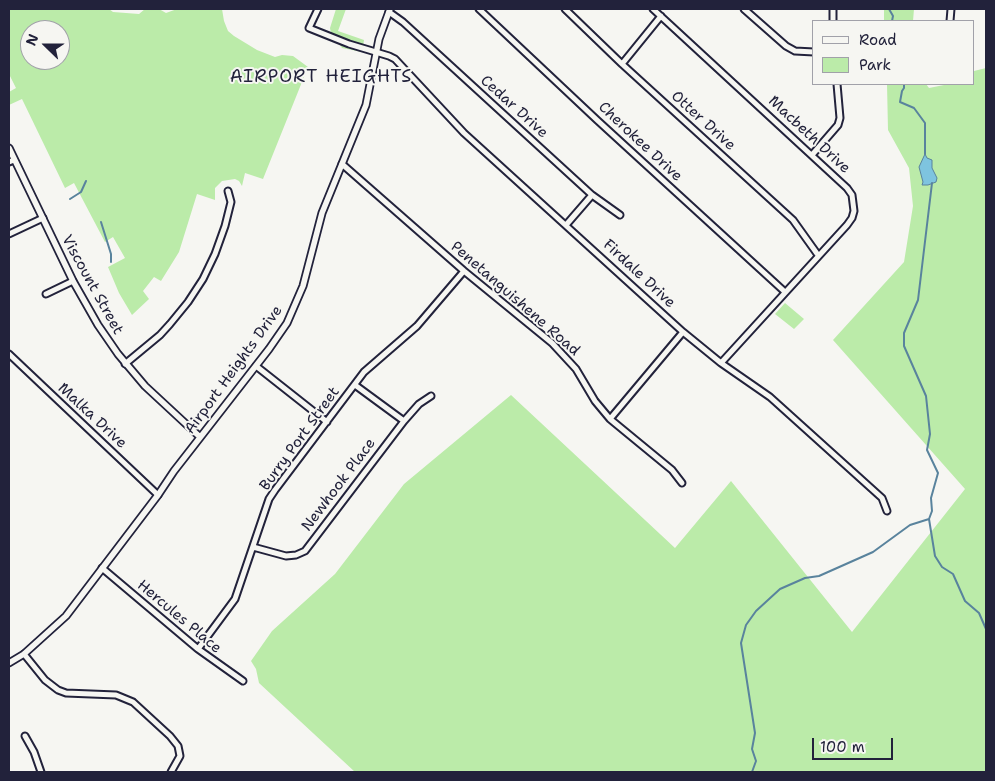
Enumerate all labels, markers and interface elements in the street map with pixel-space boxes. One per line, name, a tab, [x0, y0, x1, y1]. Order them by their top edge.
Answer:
north arrow	[20, 20, 70, 70]
legend	[812, 20, 975, 85]
text: Road	[859, 30, 897, 50]
text: N	[22, 31, 42, 48]
text: Park	[859, 55, 891, 75]
district label: AIRPORT HEIGHTS	[228, 66, 414, 88]
street label: Cedar Drive	[476, 72, 552, 142]
street label: Otter Drive	[667, 87, 739, 155]
street label: Macbeth Drive	[764, 92, 854, 178]
street label: Cherokee Drive	[594, 98, 686, 186]
street label: Viscount Street	[57, 232, 127, 338]
street label: Firdale Drive	[599, 236, 679, 312]
street label: Penetanguishene Road	[447, 238, 583, 360]
street label: Airport Heights Drive	[181, 302, 287, 438]
street label: Malka Drive	[54, 380, 130, 452]
street label: Burry Port Street	[256, 384, 344, 494]
street label: Newhook Place	[298, 435, 380, 535]
street label: Hercules Place	[133, 576, 225, 658]
scale bar	[815, 728, 896, 760]
text: 100 m	[820, 737, 865, 757]

